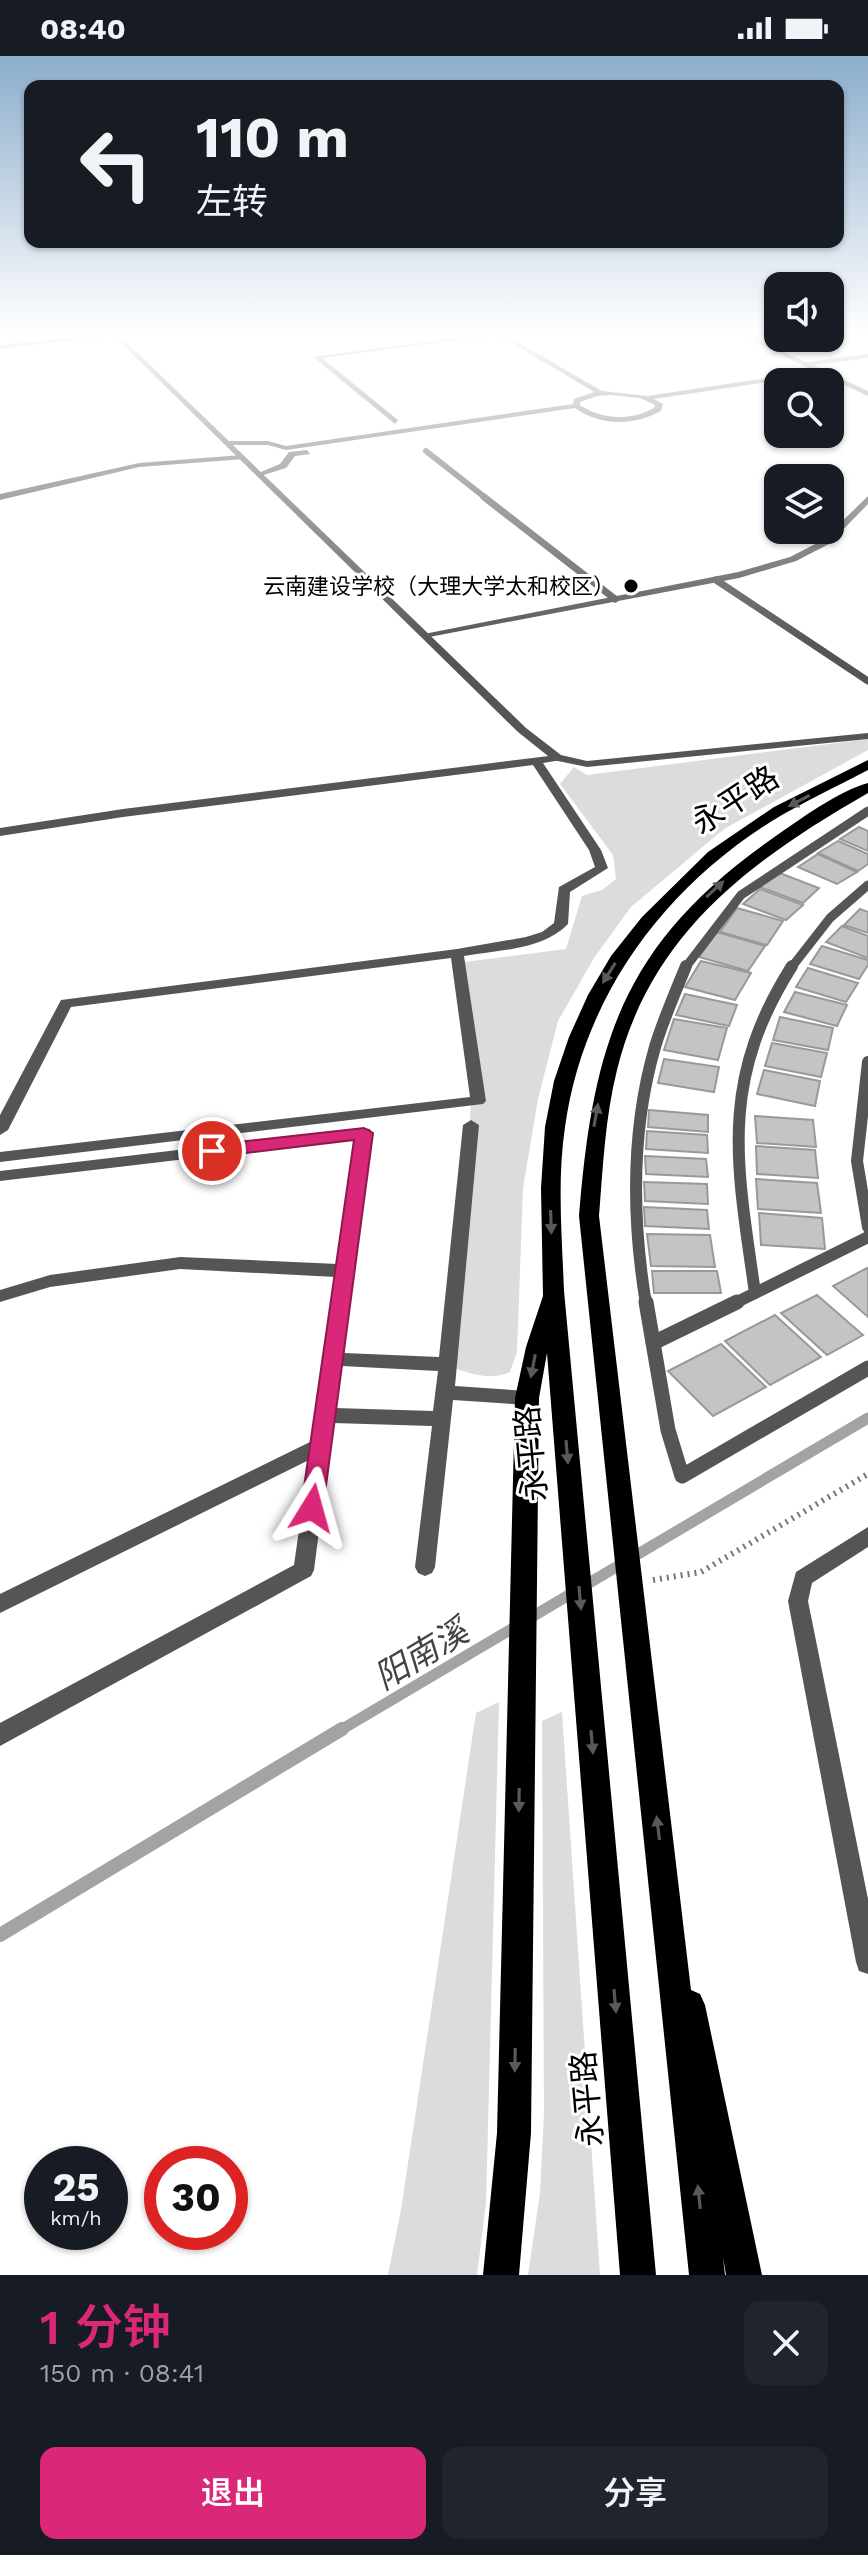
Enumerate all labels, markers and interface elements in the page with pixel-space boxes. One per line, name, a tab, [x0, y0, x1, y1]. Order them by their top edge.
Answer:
text: 08:40	[40, 11, 126, 46]
text: 110 m	[196, 105, 349, 171]
icon: left	[64, 112, 168, 216]
text: 左转	[196, 181, 268, 223]
map controls	[764, 272, 844, 544]
button: sound	[764, 272, 844, 352]
button: search	[764, 368, 844, 448]
button: layers	[764, 464, 844, 544]
place label: 云南建设学校（大理大学太和校区）	[263, 574, 615, 599]
marker: 云南建设学校（大理大学太和校区）	[622, 577, 640, 595]
street label: 永平路	[684, 758, 786, 842]
one-way arrow	[788, 793, 810, 807]
one-way arrow	[705, 880, 724, 898]
one-way arrow	[601, 962, 616, 983]
one-way arrow	[591, 1102, 603, 1127]
pin	[178, 1117, 246, 1185]
icon: arrive	[190, 1129, 234, 1173]
one-way arrow	[545, 1210, 558, 1235]
one-way arrow	[526, 1354, 539, 1379]
street label: 永平路	[508, 1405, 554, 1503]
one-way arrow	[561, 1440, 574, 1465]
position arrow	[270, 1466, 354, 1550]
one-way arrow	[573, 1585, 586, 1610]
water label: 阳南溪	[367, 1609, 478, 1697]
one-way arrow	[586, 1730, 599, 1755]
one-way arrow	[513, 1788, 526, 1813]
one-way arrow	[651, 1815, 664, 1840]
one-way arrow	[608, 1989, 621, 2014]
one-way arrow	[509, 2048, 522, 2073]
street label: 永平路	[564, 2050, 610, 2148]
speed limit sign: 30	[144, 2146, 248, 2250]
text: 25	[52, 2164, 100, 2211]
one-way arrow	[692, 2185, 705, 2210]
text: km/h	[50, 2206, 102, 2230]
text: 1 分钟	[40, 2299, 171, 2356]
button: close	[744, 2301, 828, 2385]
text: 150 m · 08:41	[40, 2358, 204, 2388]
button: 退出	[40, 2447, 426, 2539]
button: 分享	[442, 2447, 828, 2539]

